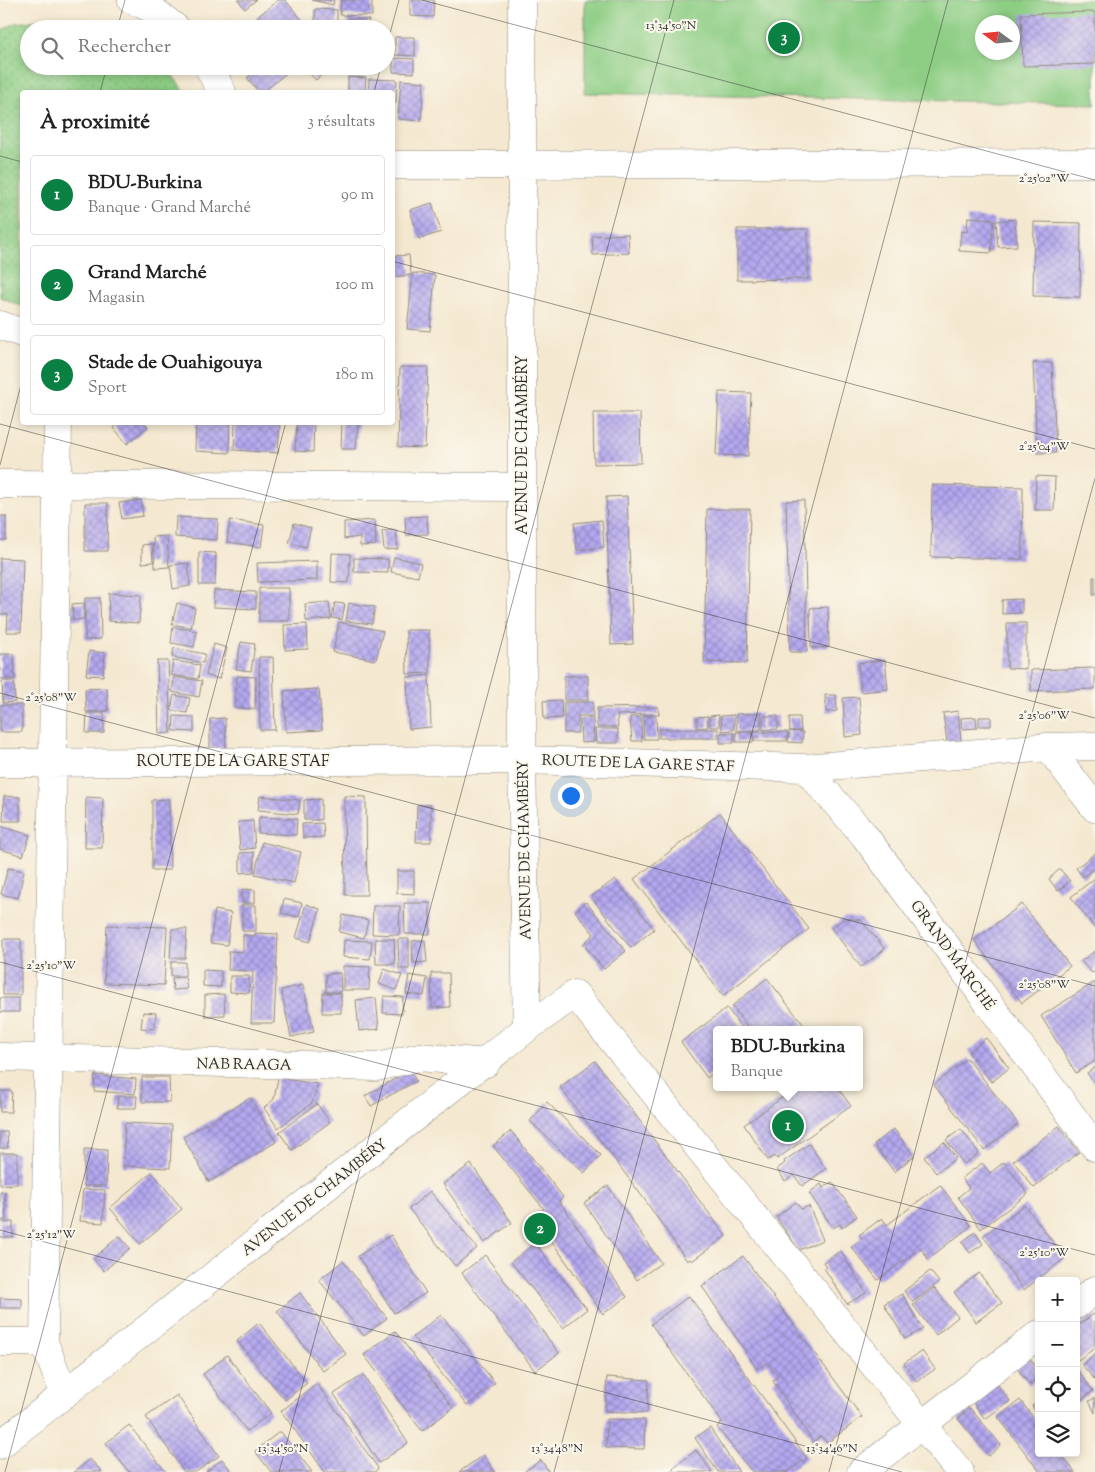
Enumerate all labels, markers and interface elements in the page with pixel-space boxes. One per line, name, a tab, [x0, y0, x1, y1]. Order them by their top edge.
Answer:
north arrow	[975, 15, 1020, 60]
text: 13°34'50"N	[646, 17, 697, 35]
pin: 3	[768, 19, 800, 57]
search box	[20, 20, 395, 75]
icon: search	[38, 34, 66, 62]
text: Rechercher	[78, 34, 171, 61]
text: À proximité	[40, 108, 150, 138]
text: 3 résultats	[307, 111, 375, 134]
text: BDU-Burkina	[88, 170, 202, 197]
text: 2°25'02"W	[1019, 170, 1070, 188]
text: 1	[54, 184, 60, 207]
text: 90 m	[341, 184, 374, 207]
text: Banque · Grand Marché	[88, 197, 251, 220]
text: Grand Marché	[88, 260, 207, 287]
text: 2	[53, 274, 61, 297]
text: 100 m	[335, 274, 374, 297]
text: Magasin	[88, 287, 145, 310]
text: Stade de Ouahigouya	[88, 350, 262, 377]
street label: AVENUE DE CHAMBÉRY	[512, 355, 534, 535]
text: 3	[54, 364, 60, 387]
text: 180 m	[335, 364, 374, 387]
text: Sport	[88, 377, 127, 400]
text: 2°25'04"W	[1019, 438, 1070, 456]
text: 2°25'08"W	[25, 689, 77, 707]
text: 2°25'06"W	[1018, 707, 1070, 725]
street label: ROUTE DE LA GARE STAF	[541, 751, 735, 778]
street label: ROUTE DE LA GARE STAF	[137, 752, 330, 773]
street label: AVENUE DE CHAMBÉRY	[512, 760, 538, 940]
your location	[558, 783, 584, 809]
street label: GRAND MARCHÉ	[905, 896, 1000, 1015]
text: 2°25'10"W	[26, 957, 77, 975]
text: 2°25'08"W	[1018, 976, 1070, 994]
popup	[713, 1026, 863, 1091]
text: BDU-Burkina	[731, 1034, 845, 1061]
street label: NAB RAAGA	[196, 1054, 292, 1077]
text: Banque	[731, 1061, 783, 1084]
pin: 1	[772, 1107, 804, 1145]
street label: AVENUE DE CHAMBÉRY	[237, 1134, 392, 1262]
pin: 2	[524, 1210, 556, 1248]
text: 2°25'12"W	[26, 1226, 76, 1244]
text: 2°25'10"W	[1019, 1244, 1070, 1262]
map controls	[1035, 1277, 1080, 1457]
button: +	[1035, 1277, 1080, 1322]
button: −	[1035, 1322, 1080, 1367]
button: locate	[1035, 1367, 1080, 1412]
button: layers	[1035, 1412, 1080, 1457]
text: 13°34'50"N	[258, 1440, 309, 1458]
text: 13°34'48"N	[531, 1440, 583, 1458]
text: 13°34'46"N	[806, 1440, 858, 1458]

